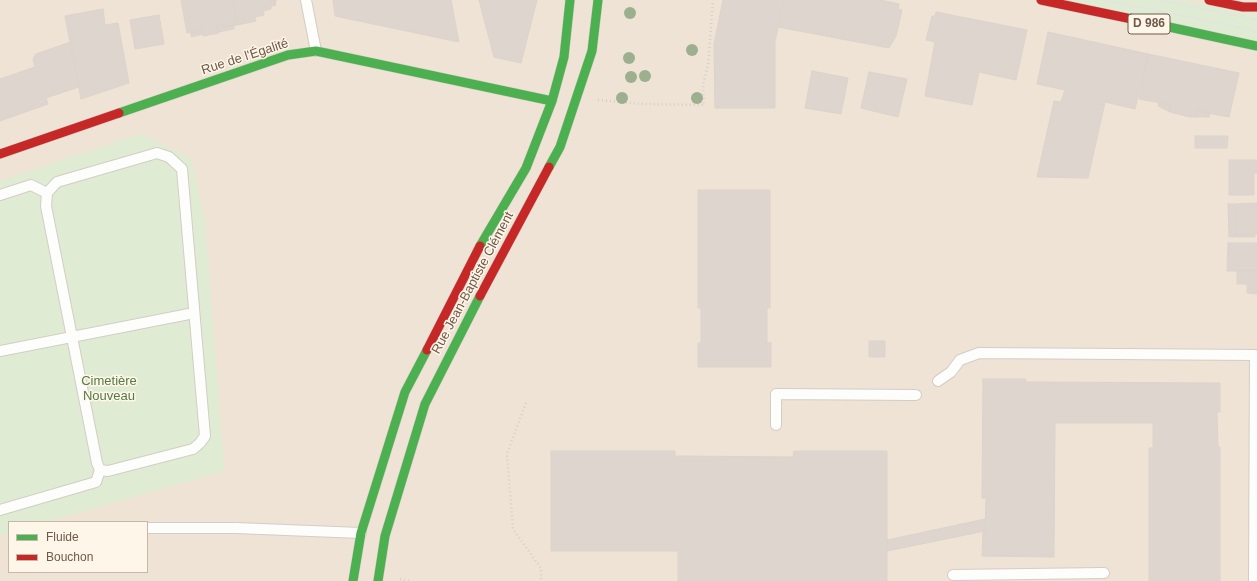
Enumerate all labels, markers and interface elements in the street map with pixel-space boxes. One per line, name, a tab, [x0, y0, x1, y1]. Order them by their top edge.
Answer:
road number: D 986	[1128, 14, 1170, 34]
street label: Rue de l'Égalité	[199, 36, 291, 78]
street label: Rue Jean-Baptiste Clément	[429, 209, 517, 357]
park label: Cimetière Nouveau	[81, 373, 137, 404]
legend	[8, 521, 148, 573]
text: Fluide	[46, 530, 79, 544]
text: Bouchon	[46, 550, 93, 564]

